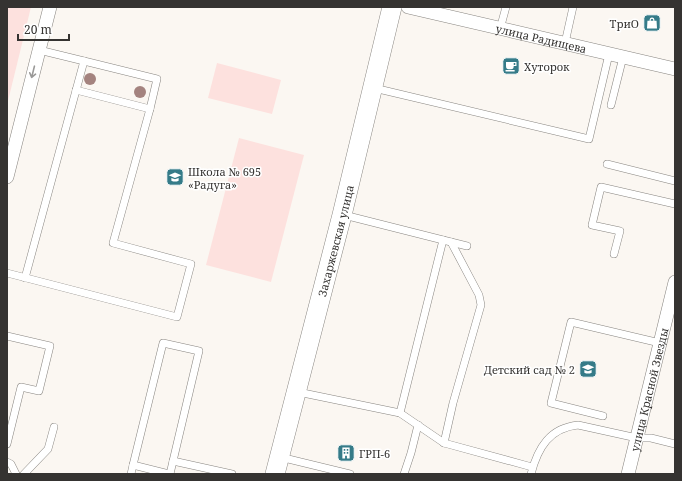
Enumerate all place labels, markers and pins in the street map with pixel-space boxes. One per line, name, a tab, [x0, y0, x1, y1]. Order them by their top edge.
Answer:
shop icon: ТриО	[642, 13, 662, 33]
place label: ТриО	[610, 16, 639, 31]
cafe icon: Хуторок	[501, 56, 521, 76]
place label: Хуторок	[524, 59, 570, 74]
place label: Школа № 695 «Радуга»	[188, 164, 261, 192]
school or university icon: Школа № 695 «Радуга»	[165, 167, 185, 187]
school or university icon: Детский сад № 2	[578, 359, 598, 379]
place label: Детский сад № 2	[484, 362, 575, 377]
building icon: ГРП-6	[336, 443, 356, 463]
place label: ГРП-6	[359, 446, 390, 461]

